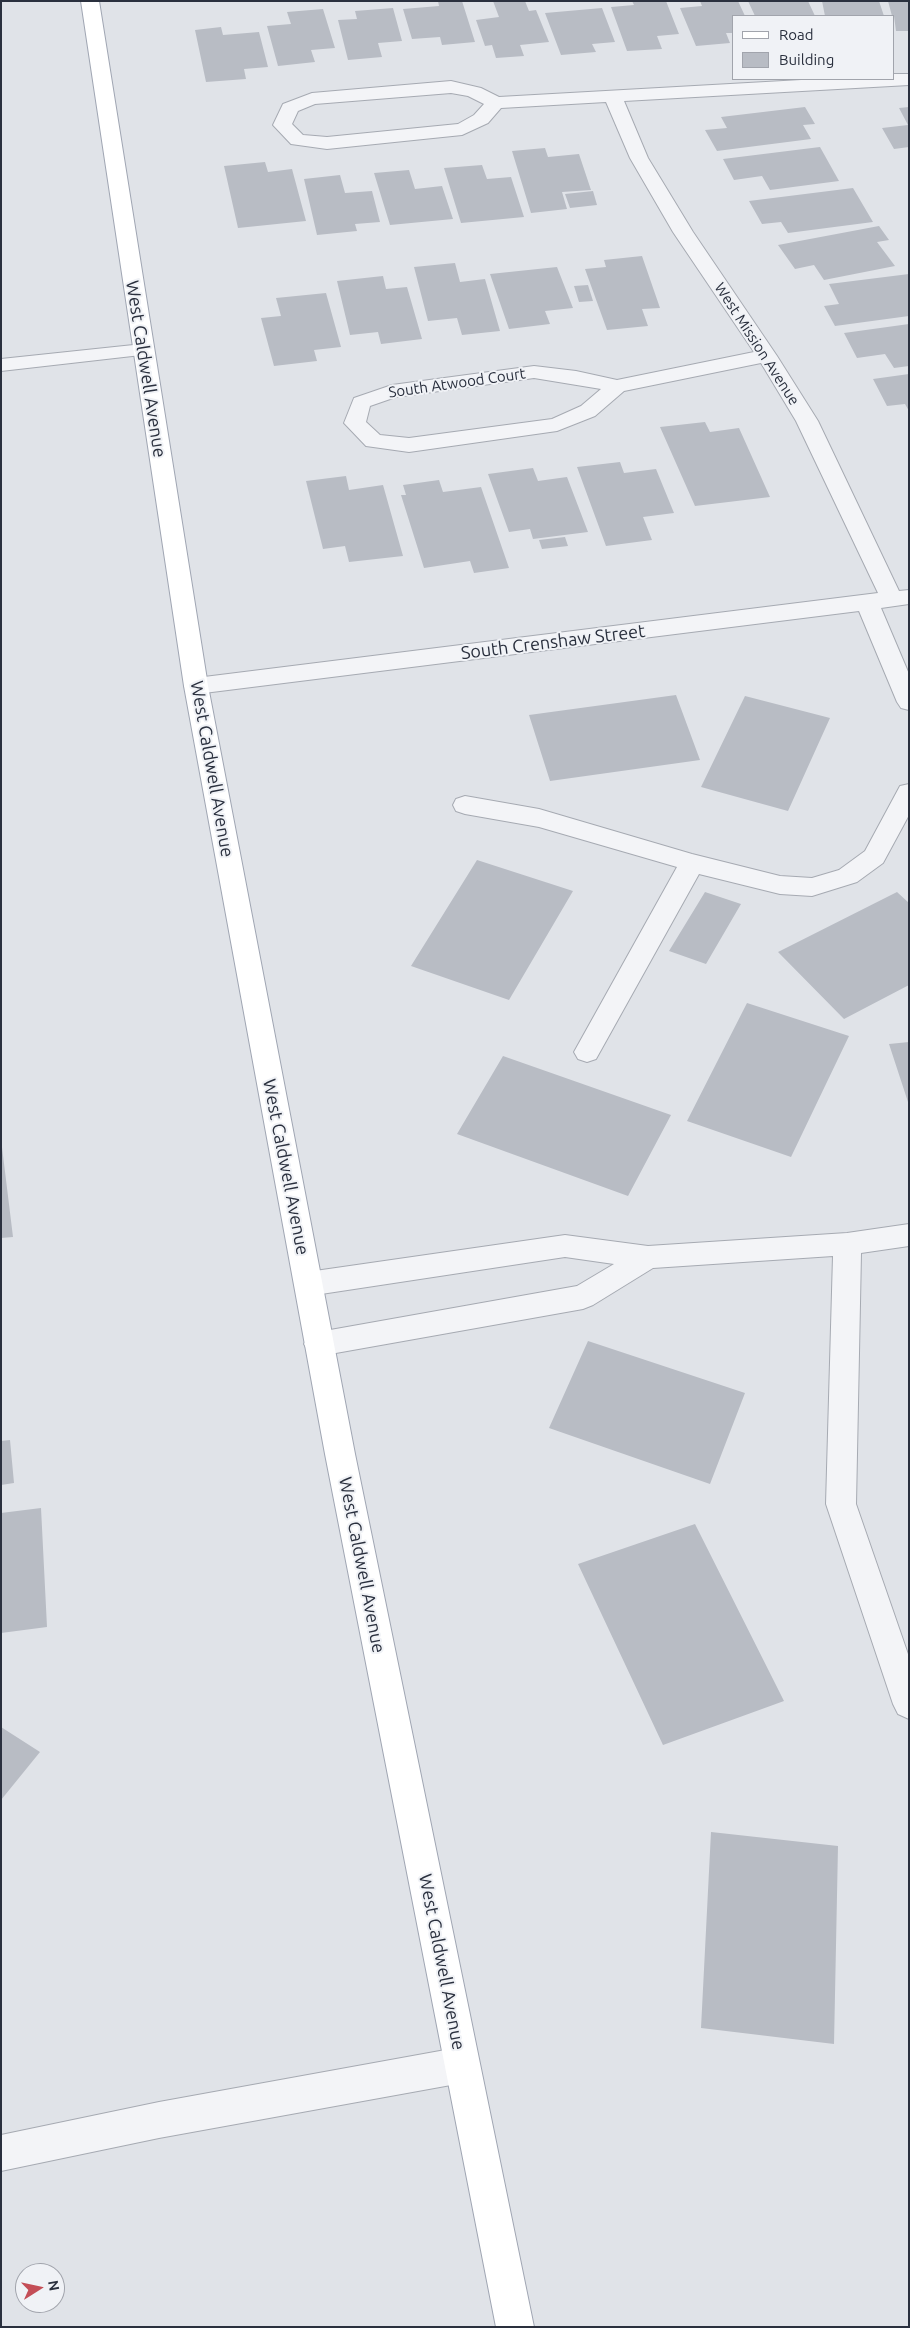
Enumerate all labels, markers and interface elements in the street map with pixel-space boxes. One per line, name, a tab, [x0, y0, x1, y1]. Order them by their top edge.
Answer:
legend	[732, 15, 895, 80]
text: Road	[779, 26, 814, 43]
text: Building	[779, 51, 834, 68]
street label: West Caldwell Avenue	[121, 279, 171, 459]
street label: West Mission Avenue	[711, 279, 803, 409]
street label: South Atwood Court	[387, 364, 527, 402]
street label: South Crenshaw Street	[460, 620, 646, 664]
street label: West Caldwell Avenue	[186, 679, 238, 859]
street label: West Caldwell Avenue	[258, 1077, 314, 1257]
street label: West Caldwell Avenue	[334, 1475, 390, 1655]
street label: West Caldwell Avenue	[414, 1872, 470, 2052]
north arrow	[15, 2263, 65, 2313]
text: N	[45, 2279, 63, 2292]

